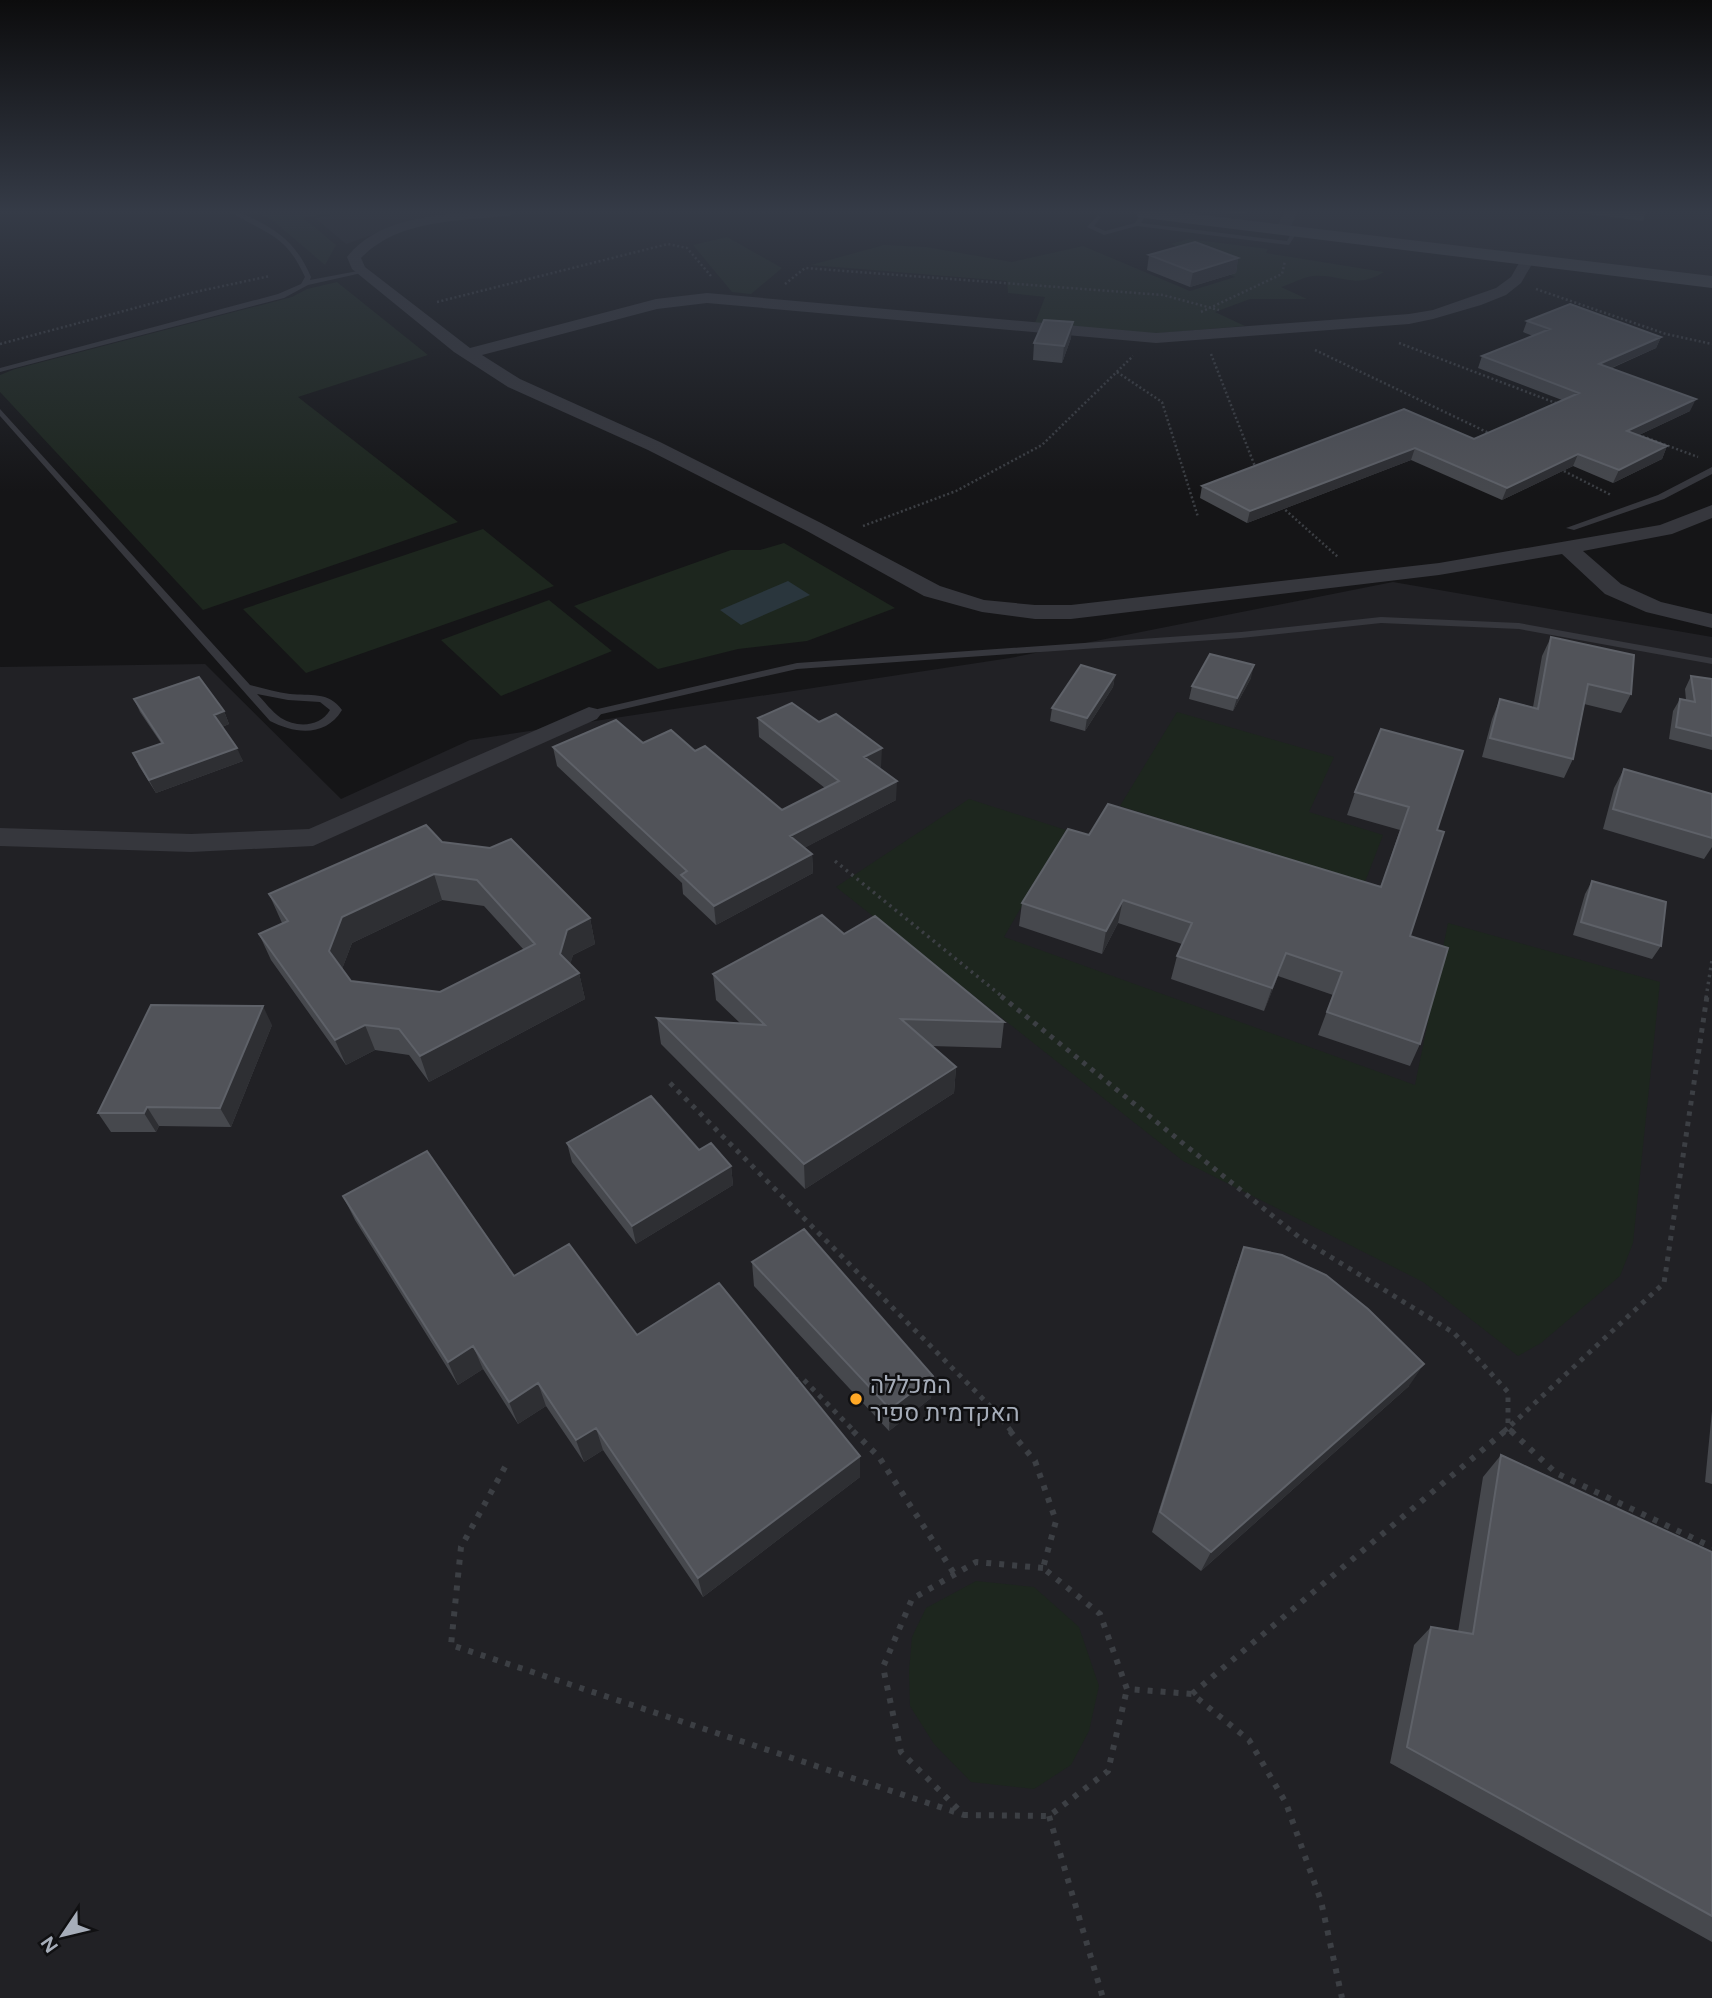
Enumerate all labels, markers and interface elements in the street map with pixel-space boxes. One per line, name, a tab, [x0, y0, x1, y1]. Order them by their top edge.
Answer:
place label: המכללה האקדמית ספיר	[870, 1370, 1020, 1427]
marker: המכללה האקדמית ספיר	[848, 1391, 864, 1407]
north arrow	[28, 1900, 98, 1970]
text: N	[36, 1932, 63, 1957]

